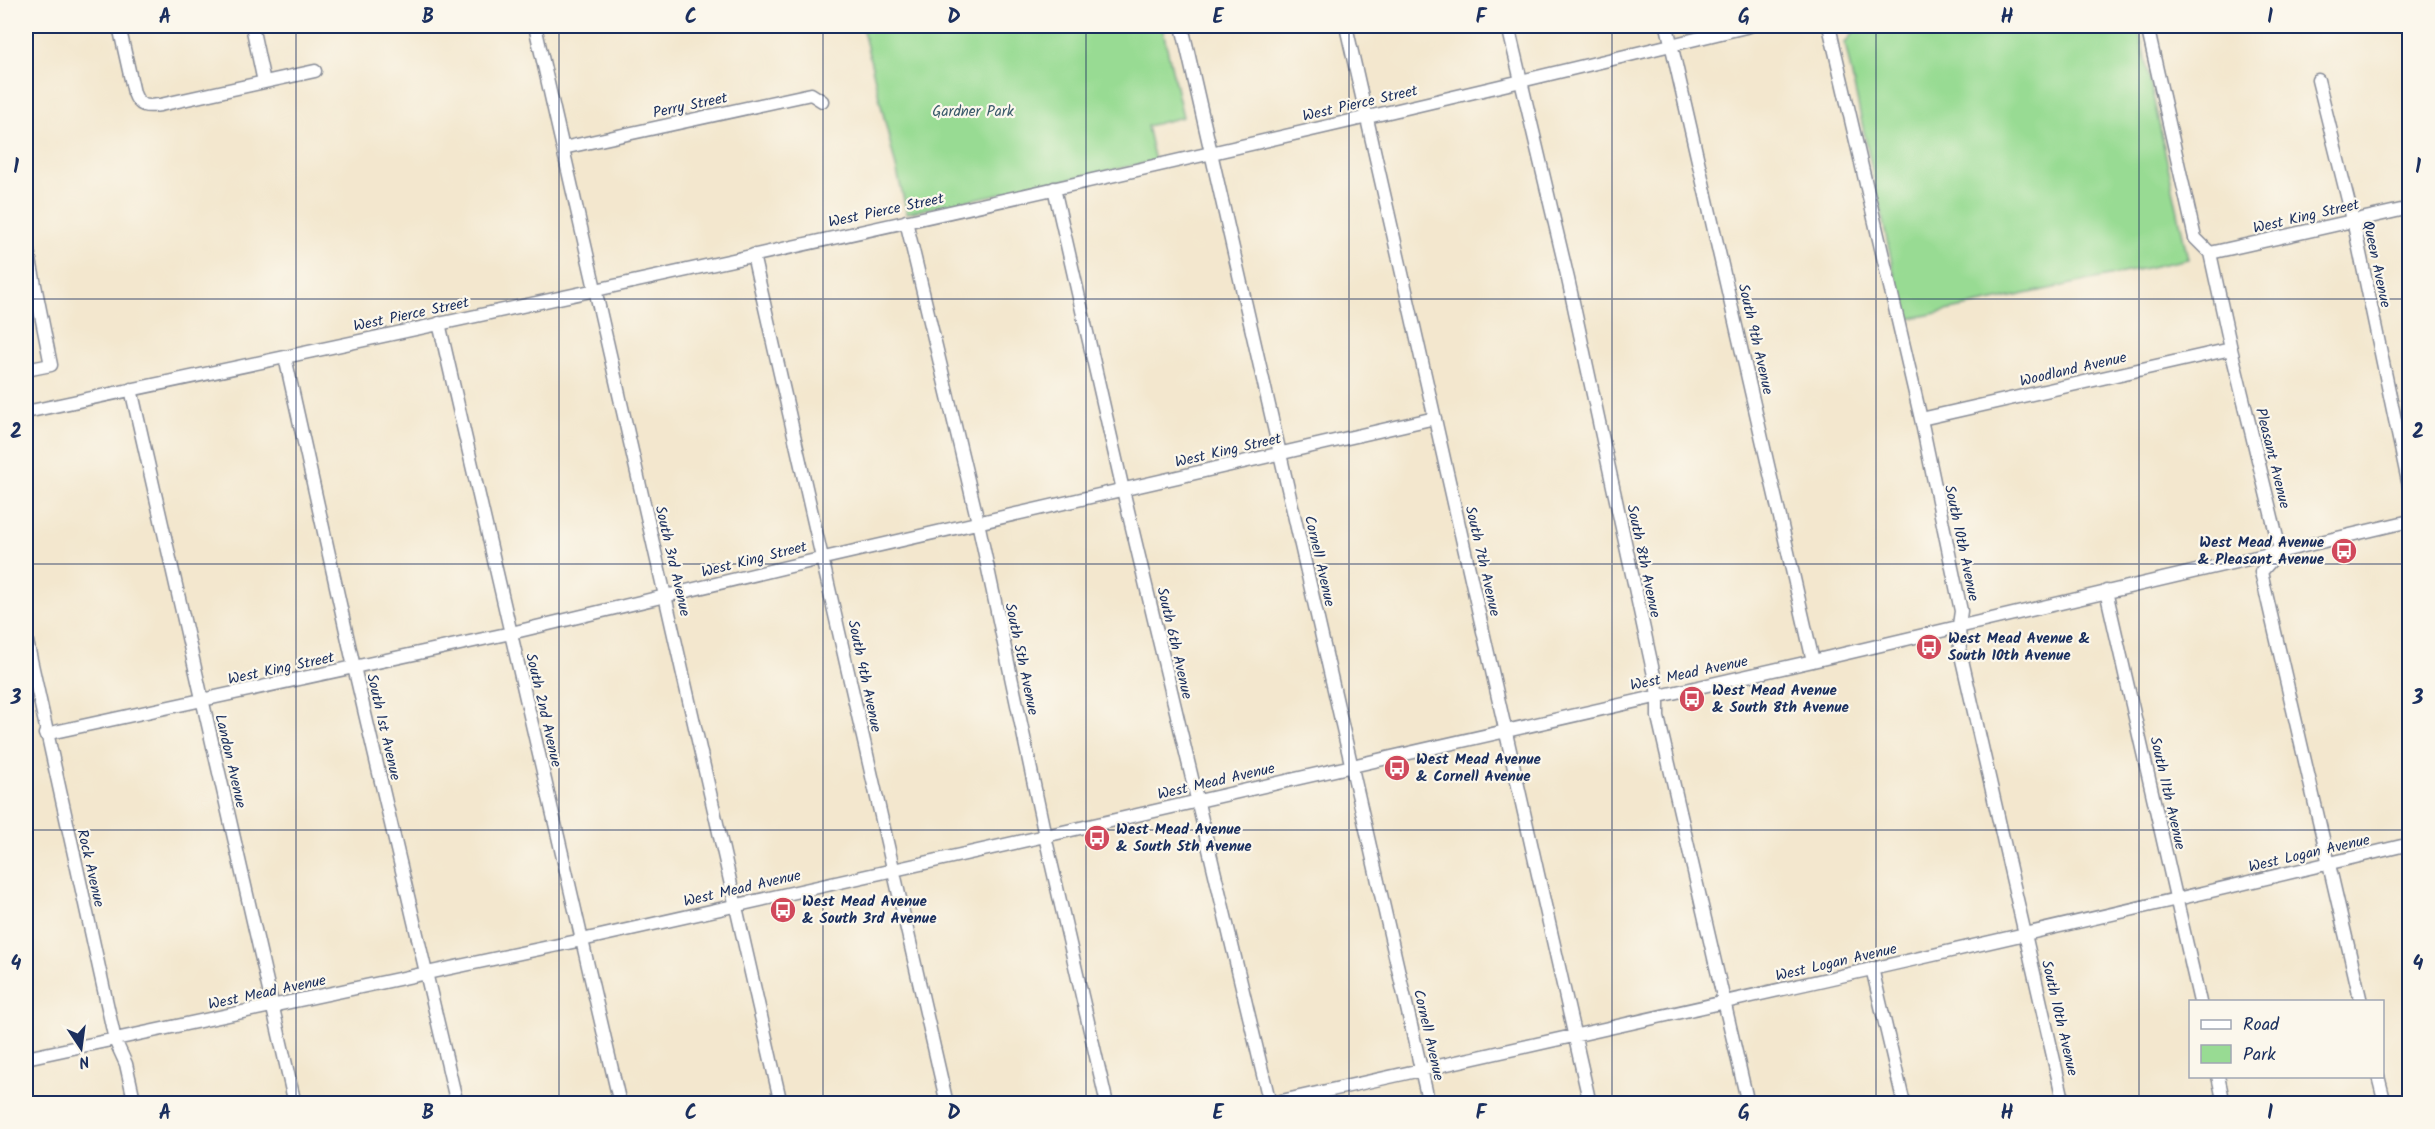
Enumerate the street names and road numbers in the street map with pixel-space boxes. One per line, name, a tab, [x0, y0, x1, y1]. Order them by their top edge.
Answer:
street label: West Pierce Street	[1300, 79, 1420, 129]
street label: Perry Street	[651, 86, 730, 126]
street label: West Pierce Street	[826, 187, 946, 235]
street label: West King Street	[2251, 193, 2362, 241]
street label: Queen Avenue	[2355, 218, 2397, 310]
street label: South 9th Avenue	[1731, 281, 1780, 397]
street label: West Pierce Street	[351, 291, 471, 339]
street label: Woodland Avenue	[2017, 346, 2129, 394]
street label: Pleasant Avenue	[2248, 405, 2296, 511]
street label: West King Street	[1173, 427, 1284, 475]
street label: South 10th Avenue	[1937, 483, 1985, 604]
street label: South 3rd Avenue	[648, 503, 696, 619]
street label: South 8th Avenue	[1619, 503, 1667, 620]
street label: South 7th Avenue	[1458, 504, 1506, 619]
street label: Cornell Avenue	[1297, 513, 1341, 609]
street label: West King Street	[699, 535, 810, 585]
street label: South 6th Avenue	[1149, 585, 1199, 702]
street label: South 5th Avenue	[997, 601, 1045, 718]
street label: South 4th Avenue	[840, 618, 888, 735]
street label: West King Street	[226, 646, 337, 692]
street label: West Mead Avenue	[1628, 650, 1751, 698]
street label: South 2nd Avenue	[518, 651, 568, 770]
street label: South 1st Avenue	[359, 671, 407, 783]
street label: Landon Avenue	[208, 712, 253, 811]
street label: South 11th Avenue	[2142, 734, 2192, 852]
street label: West Mead Avenue	[1155, 757, 1278, 807]
street label: Rock Avenue	[69, 827, 111, 910]
street label: West Logan Avenue	[2246, 828, 2373, 880]
street label: West Mead Avenue	[681, 864, 804, 914]
street label: West Logan Avenue	[1773, 937, 1900, 989]
street label: South 10th Avenue	[2034, 958, 2084, 1079]
street label: West Mead Avenue	[206, 969, 329, 1017]
street label: Cornell Avenue	[1406, 987, 1450, 1083]

